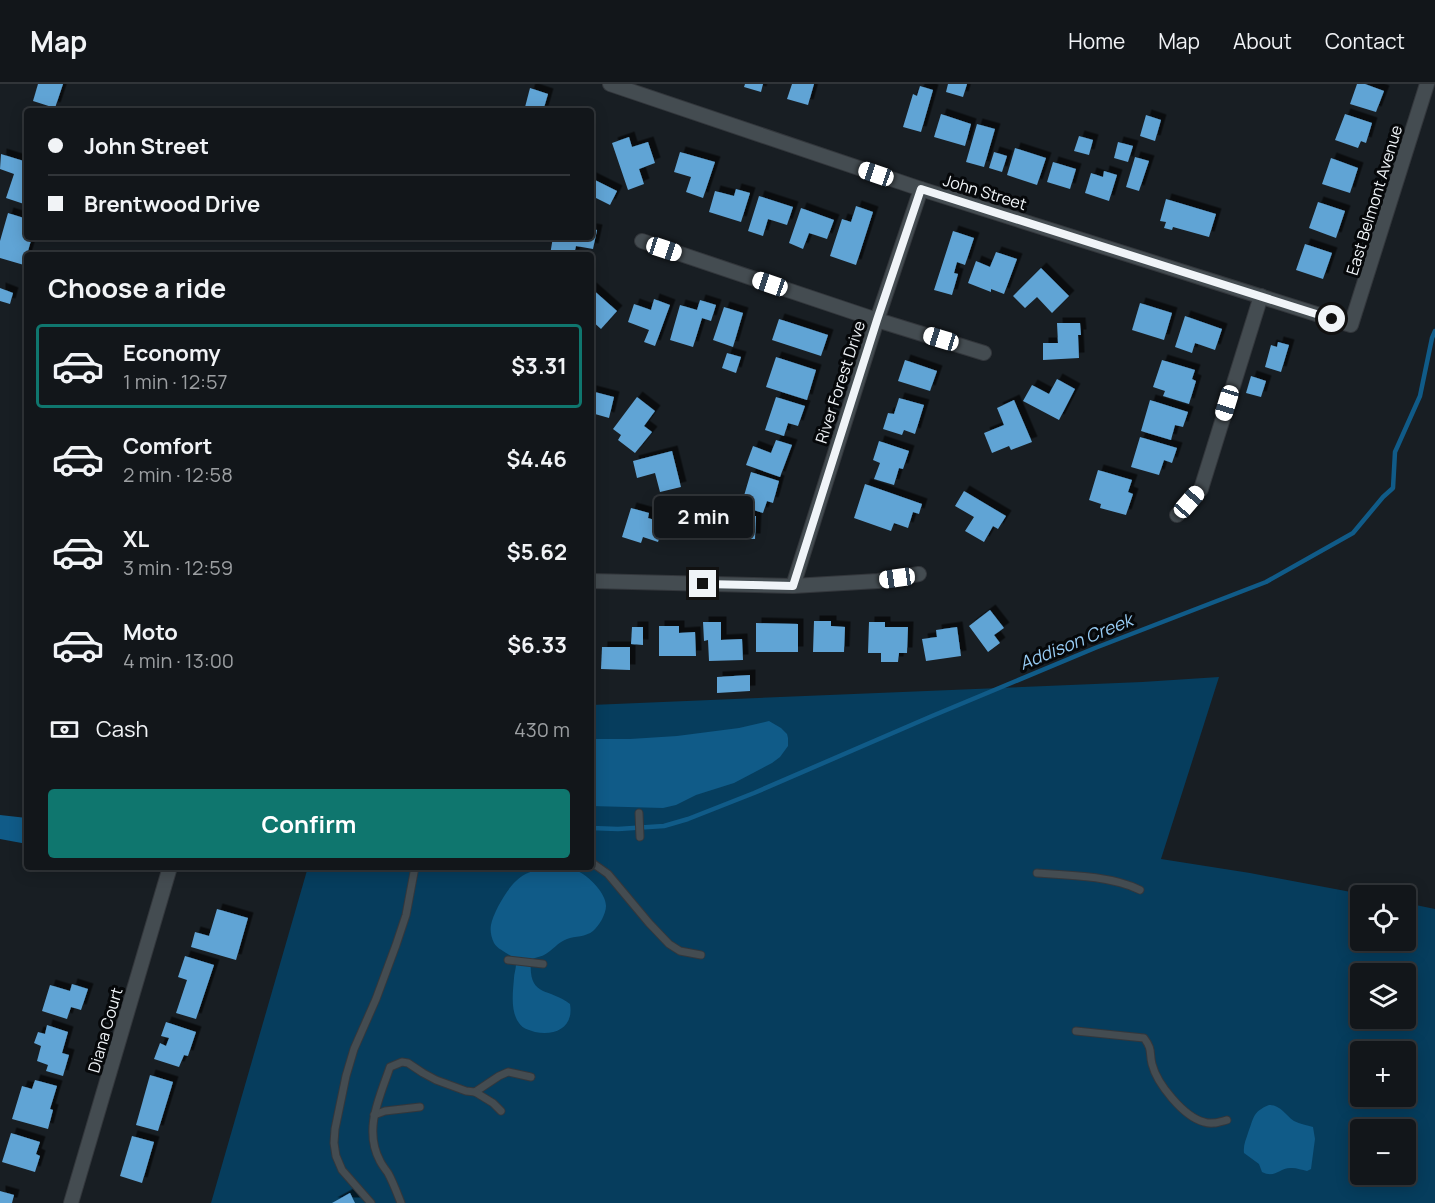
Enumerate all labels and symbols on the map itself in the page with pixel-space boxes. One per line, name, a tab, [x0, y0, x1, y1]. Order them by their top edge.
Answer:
street label: East Belmont Avenue	[1341, 122, 1407, 278]
car	[856, 160, 896, 188]
street label: John Street	[941, 169, 1029, 215]
car	[644, 235, 684, 263]
car	[750, 270, 790, 298]
route start	[1318, 305, 1345, 332]
street label: River Forest Drive	[810, 318, 870, 446]
car	[921, 325, 961, 353]
car	[1213, 383, 1241, 423]
car	[1170, 483, 1208, 521]
callout: 2 min	[654, 497, 752, 539]
car	[878, 567, 916, 589]
route end	[689, 570, 716, 597]
water label: Addison Creek	[1015, 606, 1139, 675]
street label: Diana Court	[82, 985, 128, 1075]

